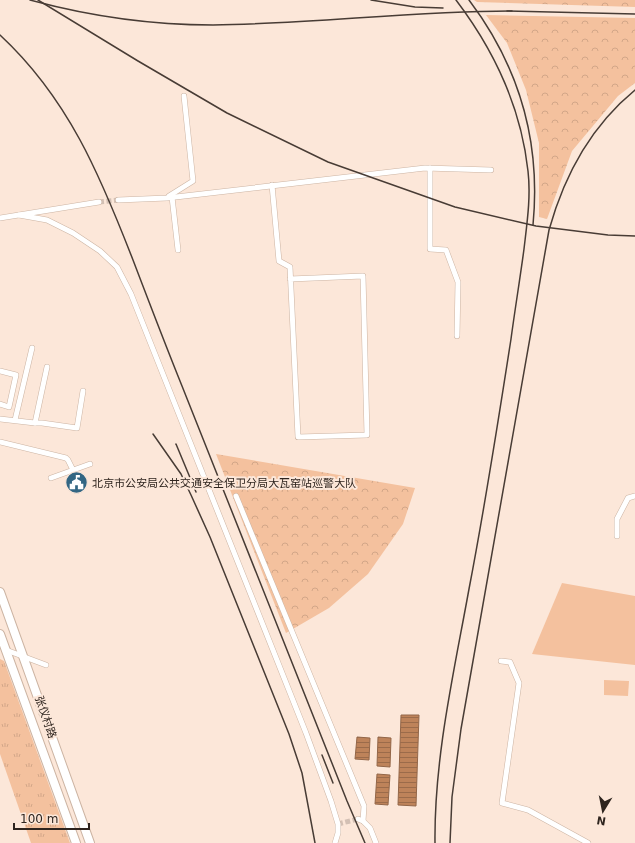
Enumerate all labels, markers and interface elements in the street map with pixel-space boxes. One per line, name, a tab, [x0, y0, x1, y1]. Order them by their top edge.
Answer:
public building icon: 北京市公安局公共交通安全保卫分局大瓦窑站巡警大队	[63, 470, 89, 496]
place label: 北京市公安局公共交通安全保卫分局大瓦窑站巡警大队	[92, 477, 356, 490]
street label: 张仪村路	[32, 694, 59, 740]
north arrow	[583, 791, 623, 831]
scale bar	[14, 805, 89, 831]
text: 100 m	[20, 812, 58, 826]
text: N	[596, 813, 607, 828]

